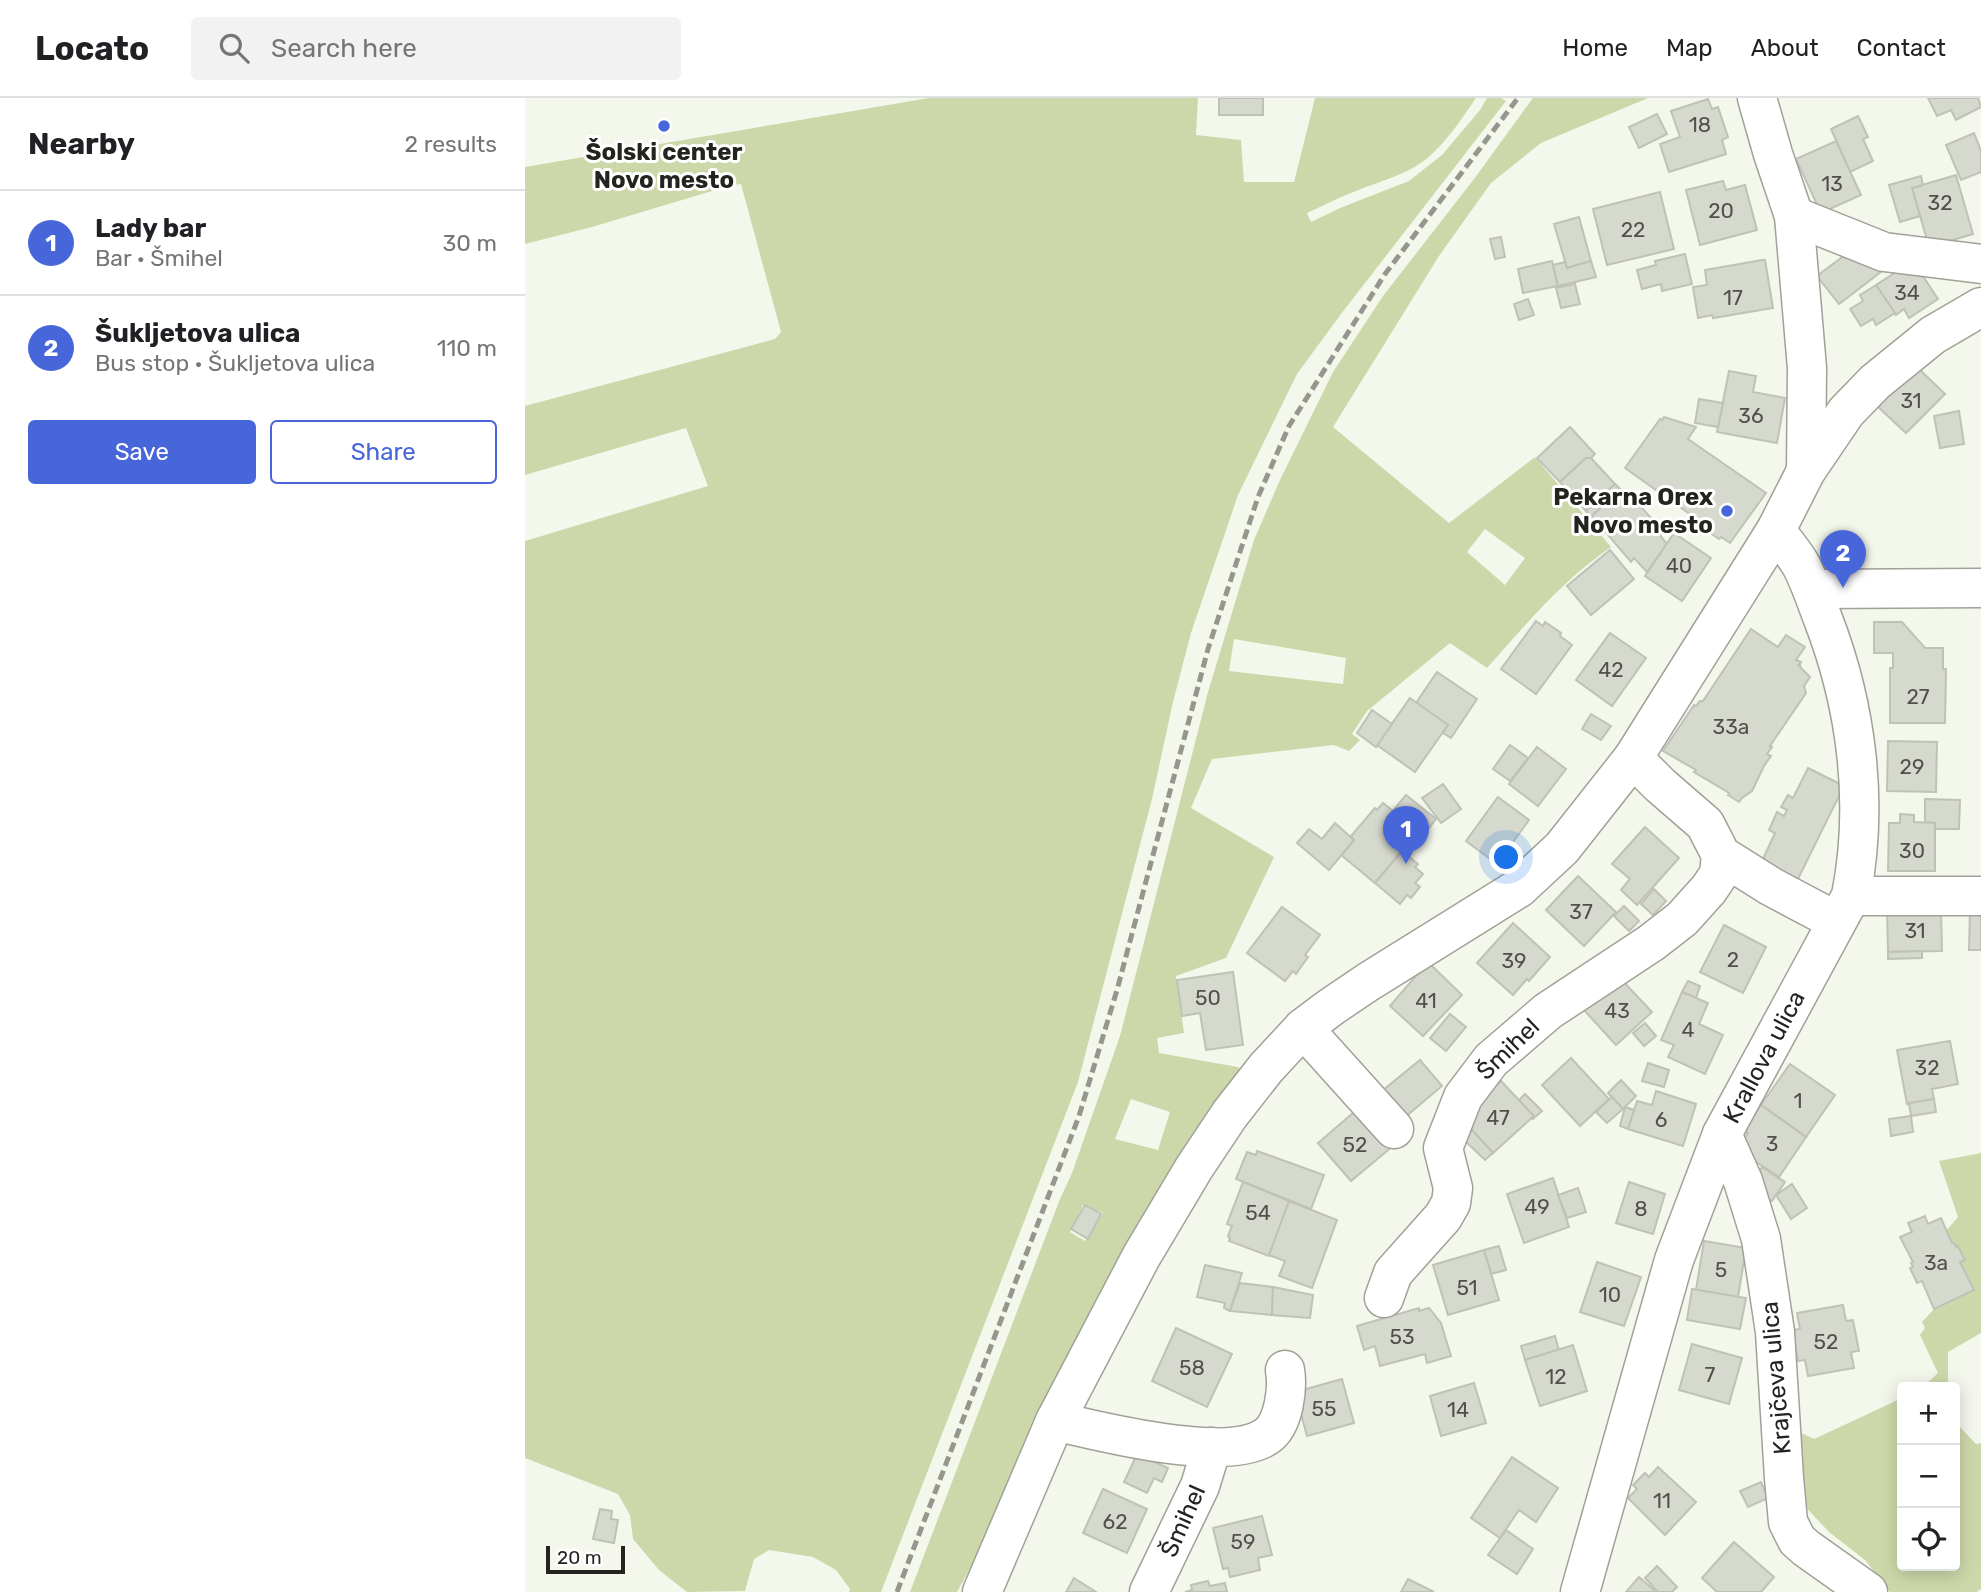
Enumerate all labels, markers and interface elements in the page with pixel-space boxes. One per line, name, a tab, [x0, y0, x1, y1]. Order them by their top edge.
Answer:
search box	[191, 17, 681, 80]
text: Locato	[35, 29, 149, 68]
icon: search	[215, 29, 253, 67]
text: Search here	[271, 33, 417, 64]
text: Home	[1562, 34, 1628, 62]
text: Map	[1666, 34, 1713, 62]
text: About	[1751, 34, 1819, 62]
text: Contact	[1857, 34, 1946, 62]
house number: 18	[1689, 112, 1711, 137]
marker: Šolski center Novo mesto	[656, 118, 672, 134]
text: Nearby	[28, 126, 135, 162]
text: 2 results	[405, 130, 497, 158]
place label: Šolski center Novo mesto	[586, 137, 743, 194]
house number: 13	[1821, 171, 1843, 196]
house number: 32	[1928, 190, 1952, 215]
house number: 20	[1708, 198, 1734, 223]
text: Lady bar	[95, 213, 206, 244]
house number: 22	[1621, 217, 1645, 242]
text: 1	[45, 229, 57, 257]
text: 30 m	[442, 229, 497, 257]
text: Bar · Šmihel	[95, 244, 223, 272]
house number: 34	[1894, 280, 1920, 305]
house number: 17	[1723, 285, 1743, 310]
text: Šukljetova ulica	[95, 318, 300, 349]
text: 2	[44, 334, 58, 362]
text: 110 m	[437, 334, 497, 362]
text: Bus stop · Šukljetova ulica	[95, 349, 375, 377]
house number: 31	[1900, 388, 1922, 413]
house number: 36	[1738, 403, 1764, 428]
button: Save	[28, 420, 256, 484]
button: Share	[270, 420, 497, 484]
place label: Pekarna Orex Novo mesto	[1553, 483, 1713, 539]
marker: Pekarna Orex Novo mesto	[1719, 503, 1735, 519]
pin: 2	[1820, 530, 1866, 588]
house number: 40	[1666, 553, 1692, 578]
house number: 42	[1598, 657, 1624, 682]
house number: 27	[1906, 684, 1930, 709]
house number: 33a	[1713, 714, 1749, 739]
house number: 29	[1900, 754, 1924, 779]
pin: 1	[1383, 806, 1429, 864]
house number: 30	[1899, 838, 1925, 863]
your location	[1489, 840, 1523, 874]
house number: 37	[1569, 899, 1593, 924]
house number: 31	[1904, 918, 1926, 943]
house number: 2	[1727, 947, 1739, 972]
house number: 39	[1501, 948, 1527, 973]
house number: 50	[1195, 985, 1221, 1010]
street label: Krallova ulica	[1717, 986, 1811, 1128]
house number: 41	[1415, 988, 1437, 1013]
house number: 43	[1604, 998, 1630, 1023]
street label: Šmihel	[1471, 1013, 1545, 1085]
house number: 4	[1681, 1017, 1695, 1042]
house number: 32	[1915, 1055, 1939, 1080]
house number: 1	[1794, 1088, 1803, 1113]
house number: 47	[1486, 1105, 1510, 1130]
house number: 6	[1655, 1107, 1667, 1132]
house number: 3	[1766, 1131, 1778, 1156]
house number: 52	[1343, 1132, 1367, 1157]
house number: 49	[1524, 1194, 1550, 1219]
house number: 8	[1634, 1196, 1648, 1221]
house number: 54	[1245, 1200, 1271, 1225]
house number: 3a	[1924, 1250, 1948, 1275]
house number: 5	[1715, 1257, 1727, 1282]
house number: 51	[1456, 1275, 1478, 1300]
house number: 10	[1599, 1282, 1621, 1307]
street label: Krajčeva ulica	[1755, 1300, 1797, 1456]
house number: 53	[1389, 1324, 1415, 1349]
house number: 52	[1814, 1329, 1838, 1354]
house number: 58	[1179, 1355, 1205, 1380]
house number: 7	[1705, 1362, 1716, 1387]
house number: 12	[1545, 1364, 1567, 1389]
map controls	[1897, 1382, 1960, 1571]
button: +	[1897, 1382, 1960, 1445]
house number: 55	[1312, 1396, 1336, 1421]
house number: 14	[1447, 1397, 1469, 1422]
button: −	[1897, 1445, 1960, 1508]
street label: Šmihel	[1155, 1481, 1211, 1561]
house number: 11	[1653, 1488, 1671, 1513]
button: locate	[1897, 1508, 1960, 1571]
house number: 62	[1103, 1509, 1128, 1534]
house number: 59	[1231, 1529, 1255, 1554]
scale bar	[546, 1543, 625, 1575]
text: 20 m	[557, 1546, 602, 1569]

